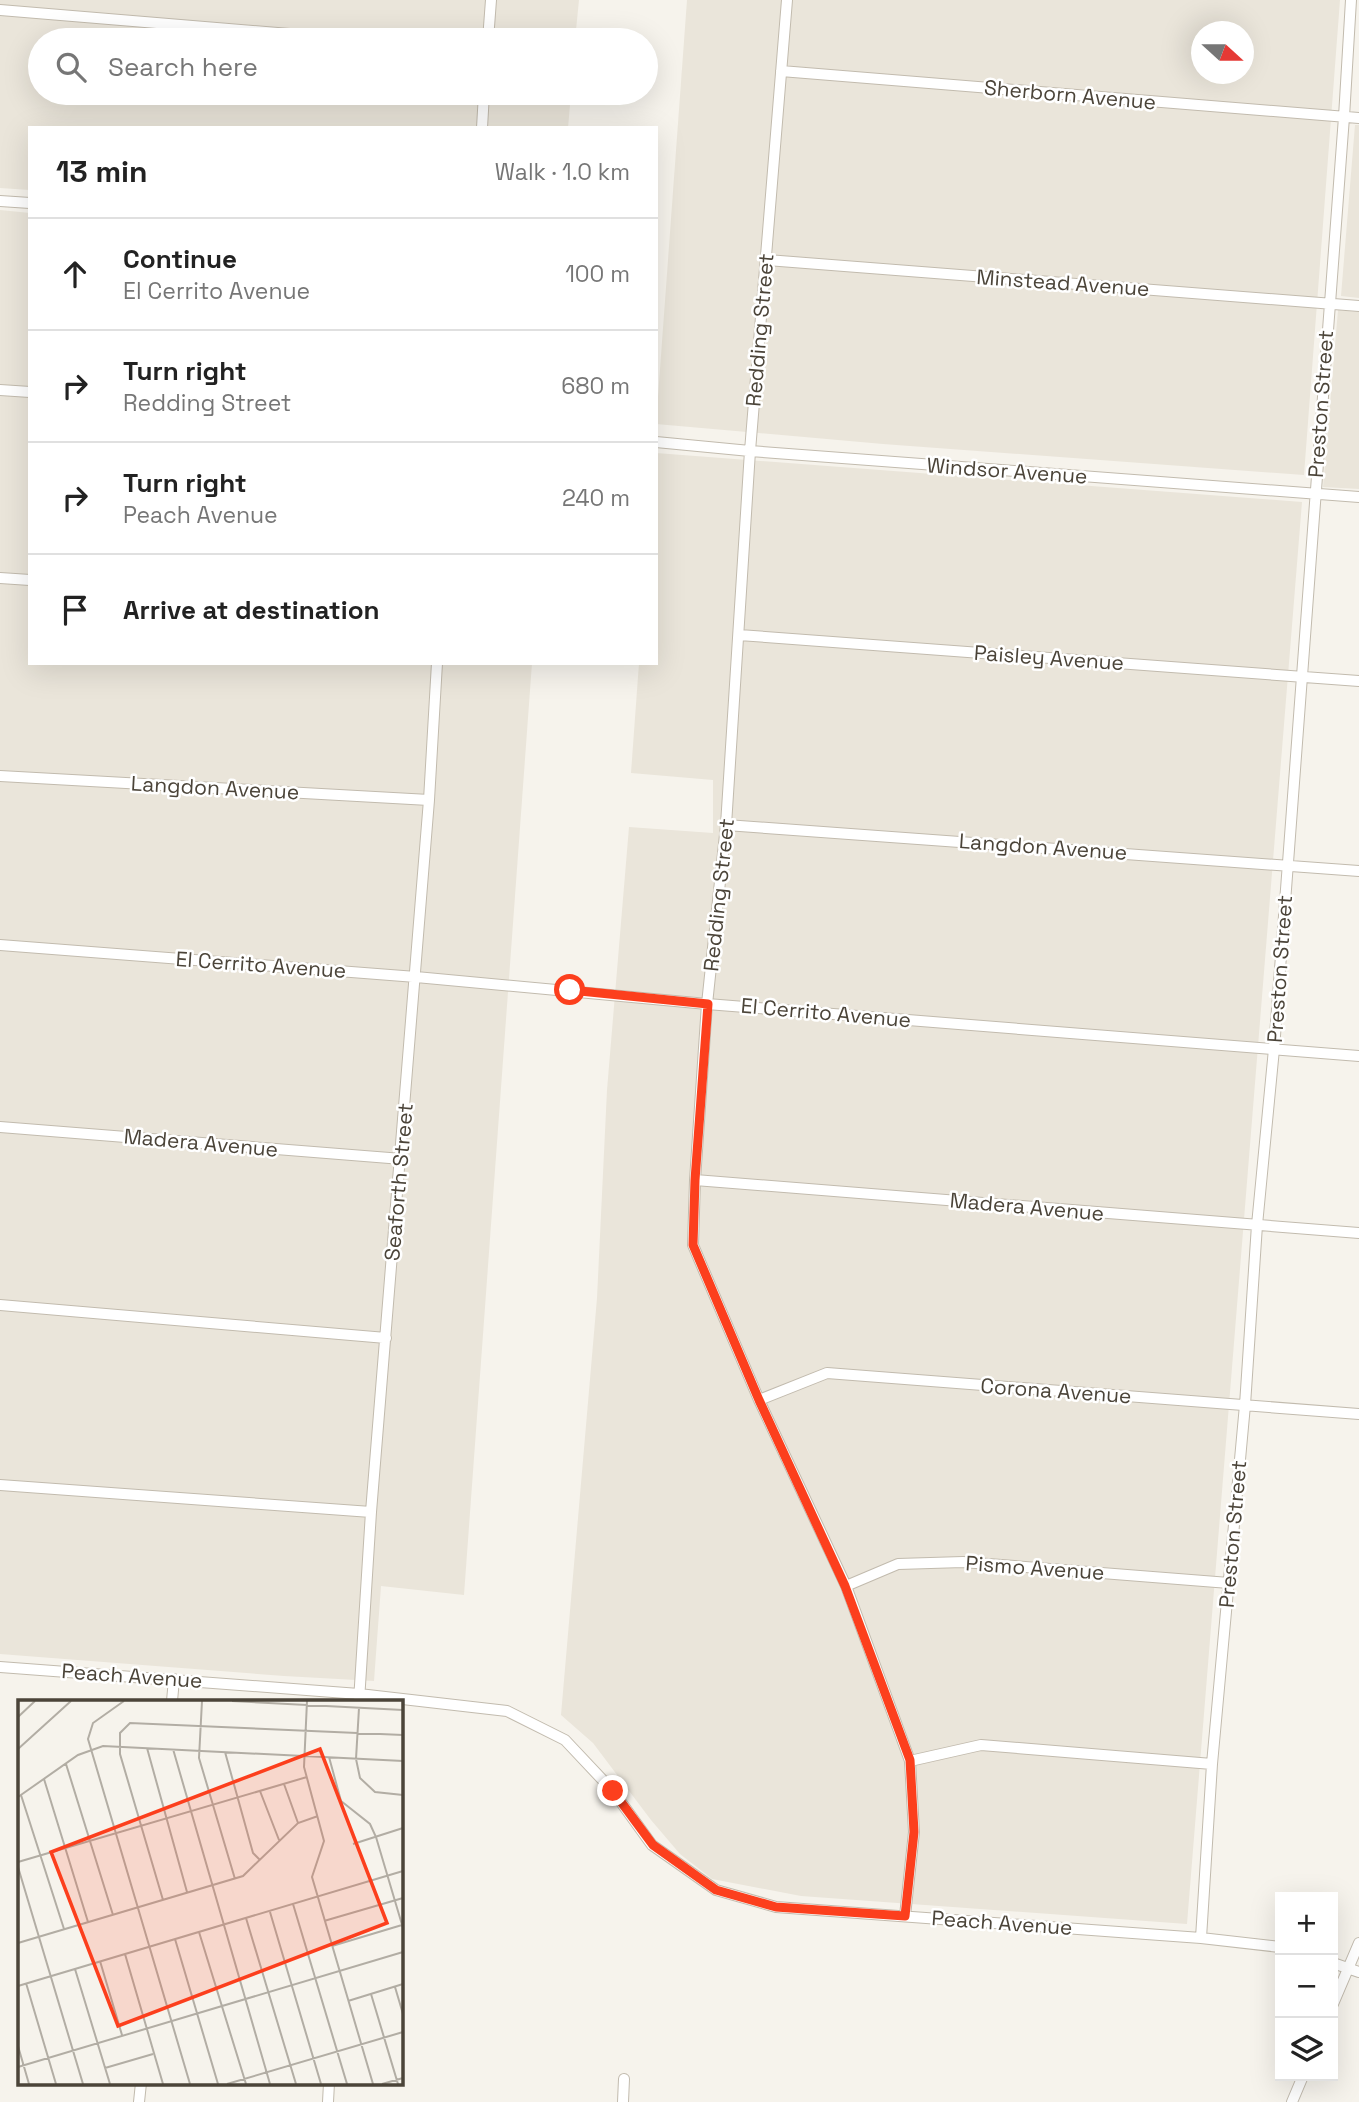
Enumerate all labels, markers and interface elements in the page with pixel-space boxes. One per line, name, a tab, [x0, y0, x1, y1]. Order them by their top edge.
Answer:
north arrow	[1191, 21, 1254, 84]
search box	[28, 28, 658, 105]
icon: search	[52, 48, 90, 86]
text: Search here	[108, 50, 258, 84]
street label: Sherborn Avenue	[983, 74, 1157, 115]
text: 13 min	[56, 152, 148, 191]
text: Walk · 1.0 km	[495, 157, 630, 187]
text: Continue	[123, 242, 237, 276]
street label: Redding Street	[739, 252, 780, 408]
icon: ahead	[56, 255, 94, 293]
text: 100 m	[565, 259, 630, 289]
street label: Minstead Avenue	[976, 263, 1150, 302]
text: El Cerrito Avenue	[123, 276, 310, 306]
street label: Preston Street	[1302, 329, 1339, 479]
text: Turn right	[123, 354, 247, 388]
icon: right	[56, 367, 94, 405]
text: 680 m	[561, 371, 630, 401]
text: Redding Street	[123, 388, 291, 418]
street label: Windsor Avenue	[926, 451, 1088, 490]
text: Turn right	[123, 466, 247, 500]
icon: right	[56, 479, 94, 517]
text: 240 m	[562, 483, 630, 513]
text: Peach Avenue	[123, 500, 278, 530]
icon: arrive	[56, 591, 94, 629]
text: Arrive at destination	[123, 593, 380, 627]
street label: Paisley Avenue	[973, 639, 1125, 676]
street label: Langdon Avenue	[130, 770, 300, 805]
street label: Redding Street	[697, 817, 740, 973]
street label: Langdon Avenue	[958, 827, 1128, 866]
street label: Preston Street	[1261, 894, 1298, 1044]
street label: El Cerrito Avenue	[175, 945, 347, 984]
route start	[554, 974, 585, 1005]
street label: El Cerrito Avenue	[740, 992, 912, 1033]
street label: Seaforth Street	[378, 1102, 419, 1262]
street label: Madera Avenue	[123, 1122, 279, 1163]
street label: Madera Avenue	[949, 1186, 1105, 1227]
street label: Corona Avenue	[980, 1372, 1132, 1409]
street label: Preston Street	[1213, 1459, 1252, 1609]
street label: Pismo Avenue	[965, 1549, 1105, 1586]
street label: Peach Avenue	[61, 1657, 203, 1694]
inset map	[18, 1700, 402, 2084]
route end	[597, 1775, 628, 1806]
map controls	[1275, 1892, 1338, 2081]
button: +	[1275, 1892, 1338, 1955]
street label: Peach Avenue	[931, 1904, 1073, 1941]
button: −	[1275, 1955, 1338, 2018]
button: layers	[1275, 2018, 1338, 2081]

